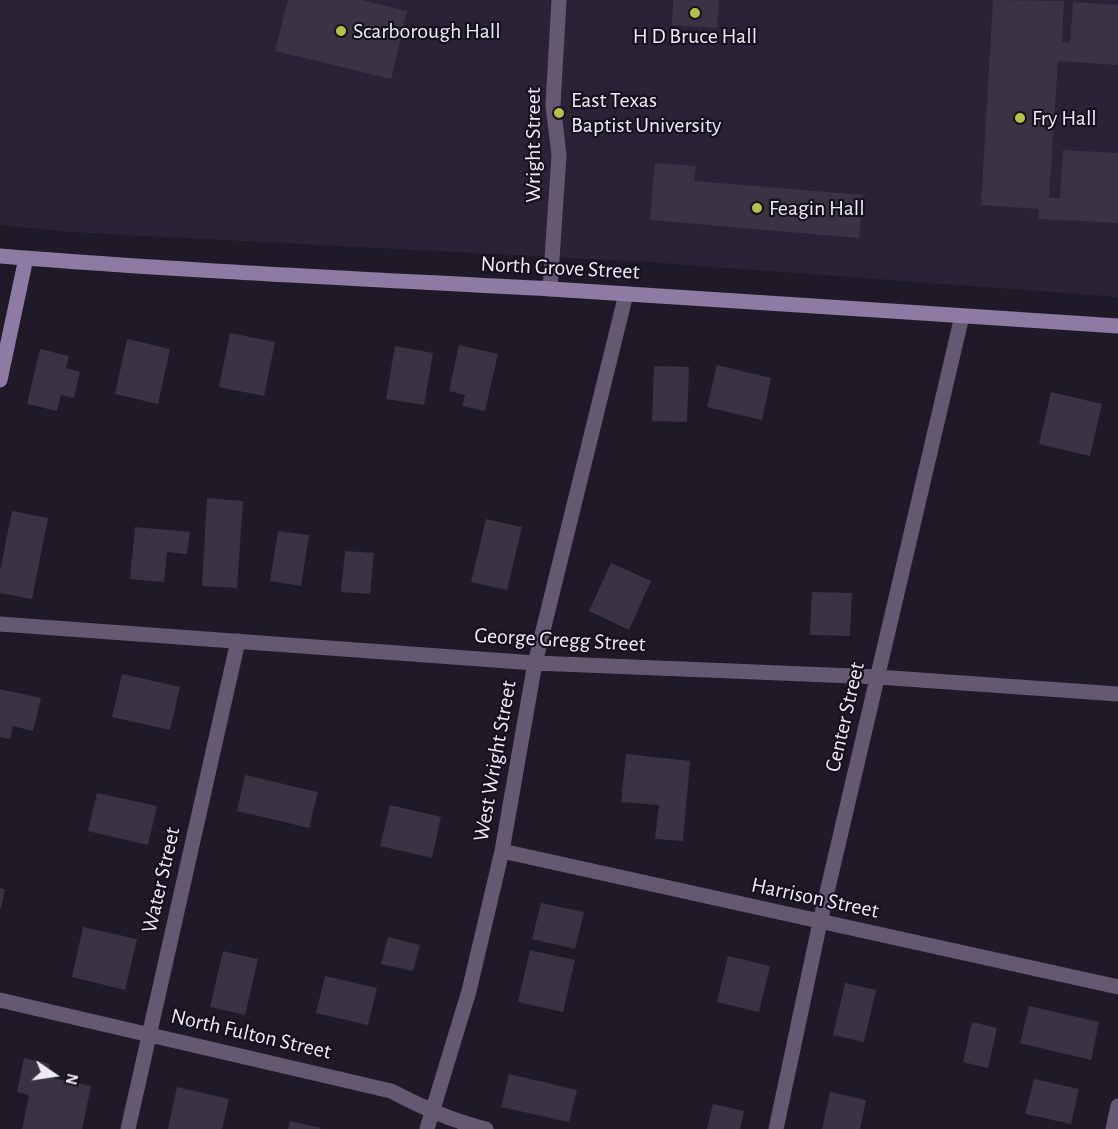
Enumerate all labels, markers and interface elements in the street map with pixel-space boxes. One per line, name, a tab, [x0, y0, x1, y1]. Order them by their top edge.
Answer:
marker: H D Bruce Hall	[688, 6, 702, 20]
place label: Scarborough Hall	[353, 18, 501, 44]
place label: H D Bruce Hall	[633, 23, 757, 49]
marker: Scarborough Hall	[334, 24, 348, 38]
street label: Wright Street	[520, 87, 546, 203]
place label: East Texas Baptist University	[571, 87, 721, 138]
place label: Fry Hall	[1032, 105, 1097, 131]
marker: East Texas Baptist University	[552, 106, 566, 120]
marker: Fry Hall	[1013, 111, 1027, 125]
place label: Feagin Hall	[769, 195, 865, 221]
marker: Feagin Hall	[750, 201, 764, 215]
street label: North Grove Street	[480, 251, 640, 285]
street label: George Gregg Street	[474, 622, 646, 658]
street label: Center Street	[820, 660, 870, 774]
street label: West Wright Street	[468, 678, 522, 844]
street label: Water Street	[136, 824, 186, 936]
street label: Harrison Street	[749, 872, 881, 924]
street label: North Fulton Street	[168, 1003, 334, 1065]
north arrow	[24, 1045, 84, 1105]
text: N	[62, 1072, 81, 1086]

